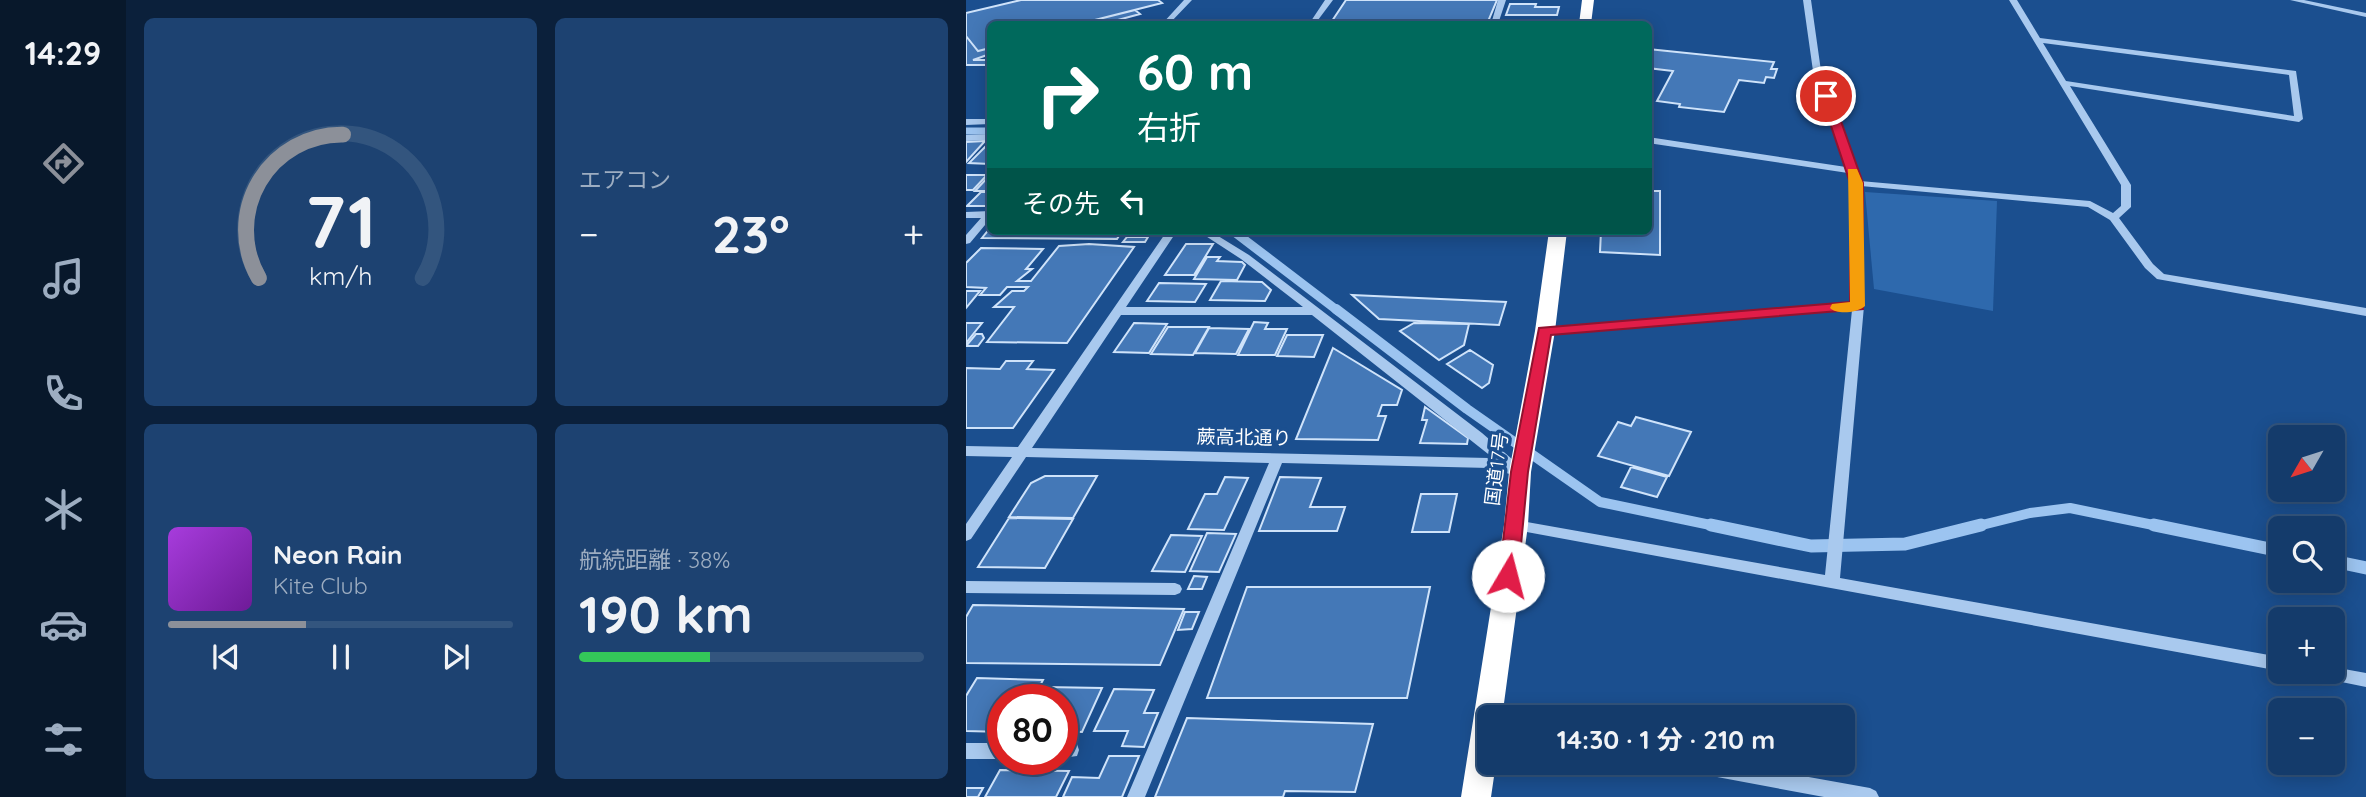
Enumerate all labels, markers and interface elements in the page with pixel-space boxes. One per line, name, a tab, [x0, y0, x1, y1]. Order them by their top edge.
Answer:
text: 14:29	[25, 33, 101, 73]
text: 60 m	[1137, 41, 1253, 102]
icon: right	[1022, 49, 1113, 140]
pin	[1796, 66, 1856, 126]
icon: arrive	[1807, 77, 1845, 115]
text: 右折	[1137, 107, 1201, 147]
icon: directions	[39, 139, 88, 188]
text: エアコン	[579, 165, 671, 194]
text: 71	[305, 175, 376, 266]
icon: left	[1114, 182, 1152, 220]
text: その先	[1022, 187, 1100, 220]
text: 23°	[712, 201, 790, 266]
text: −	[579, 210, 599, 258]
text: +	[903, 210, 924, 258]
icon: music	[39, 254, 88, 303]
text: km/h	[309, 260, 372, 291]
icon: phone	[39, 369, 88, 418]
street label: 蕨高北通り	[1196, 424, 1292, 450]
north arrow	[2268, 425, 2345, 502]
map controls	[2268, 425, 2345, 775]
street label: 国道17号	[1480, 431, 1512, 507]
icon: climate	[39, 485, 88, 534]
button: search	[2268, 516, 2345, 593]
text: Neon Rain	[273, 538, 402, 571]
position arrow	[1471, 539, 1545, 613]
text: 航続距離 · 38%	[579, 545, 730, 574]
text: Kite Club	[273, 571, 368, 600]
text: 190 km	[579, 581, 753, 646]
icon: car	[39, 600, 88, 649]
button: +	[2268, 607, 2345, 684]
icon: previous	[207, 638, 245, 676]
icon: pause	[322, 638, 360, 676]
icon: next	[437, 638, 475, 676]
speed limit sign: 80	[987, 684, 1078, 775]
button: −	[2268, 698, 2345, 775]
icon: filters	[39, 715, 88, 764]
text: 14:30 · 1 分 · 210 m	[1557, 723, 1775, 756]

